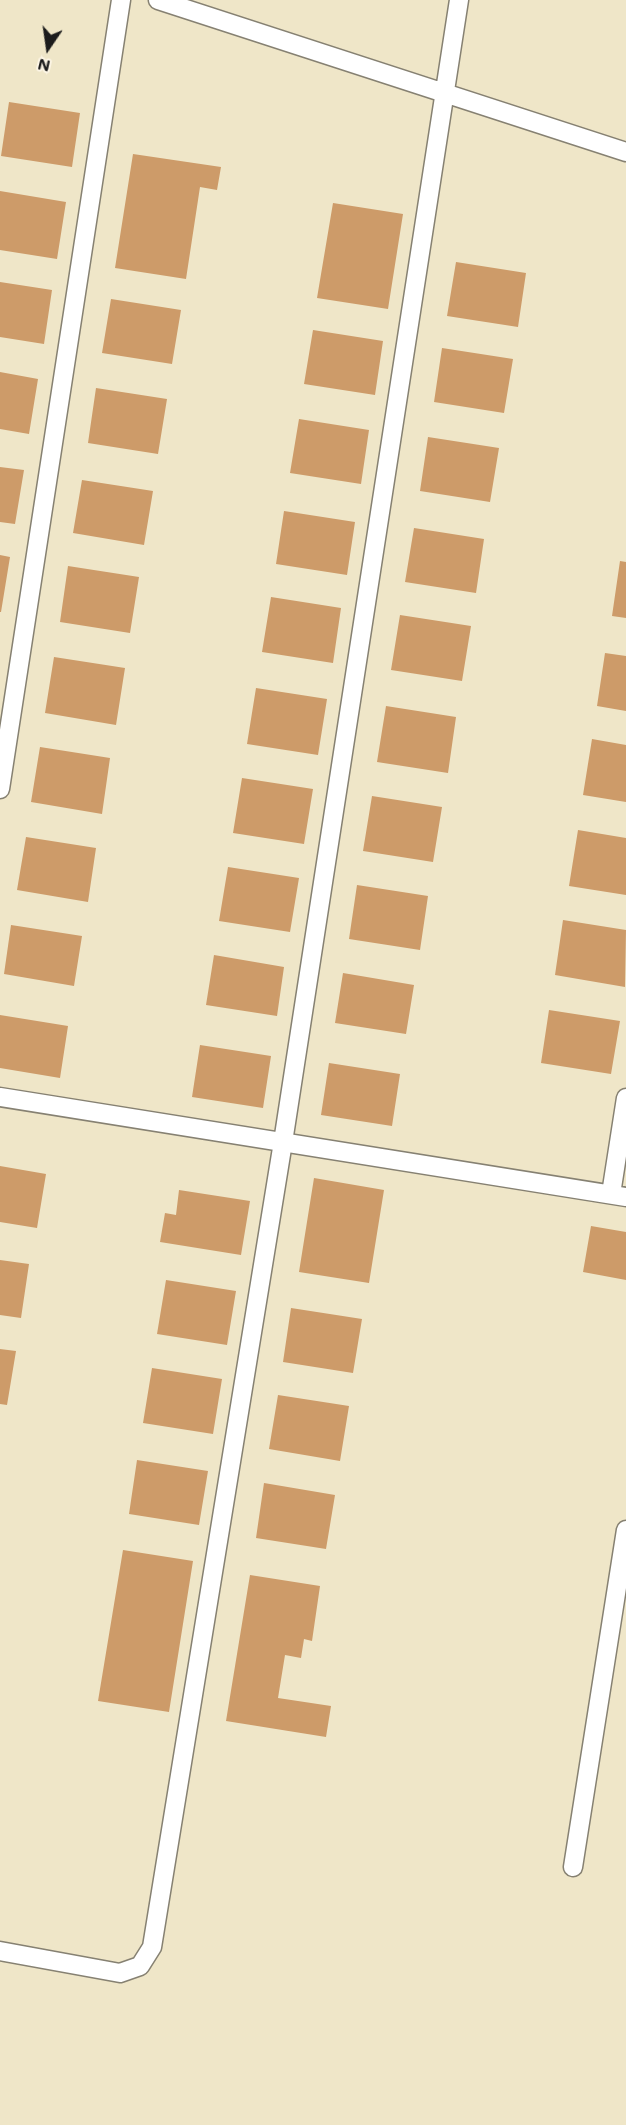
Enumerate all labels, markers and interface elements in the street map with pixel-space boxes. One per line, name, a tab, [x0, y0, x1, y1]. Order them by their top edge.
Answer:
north arrow	[18, 18, 78, 78]
text: N	[36, 54, 52, 78]

